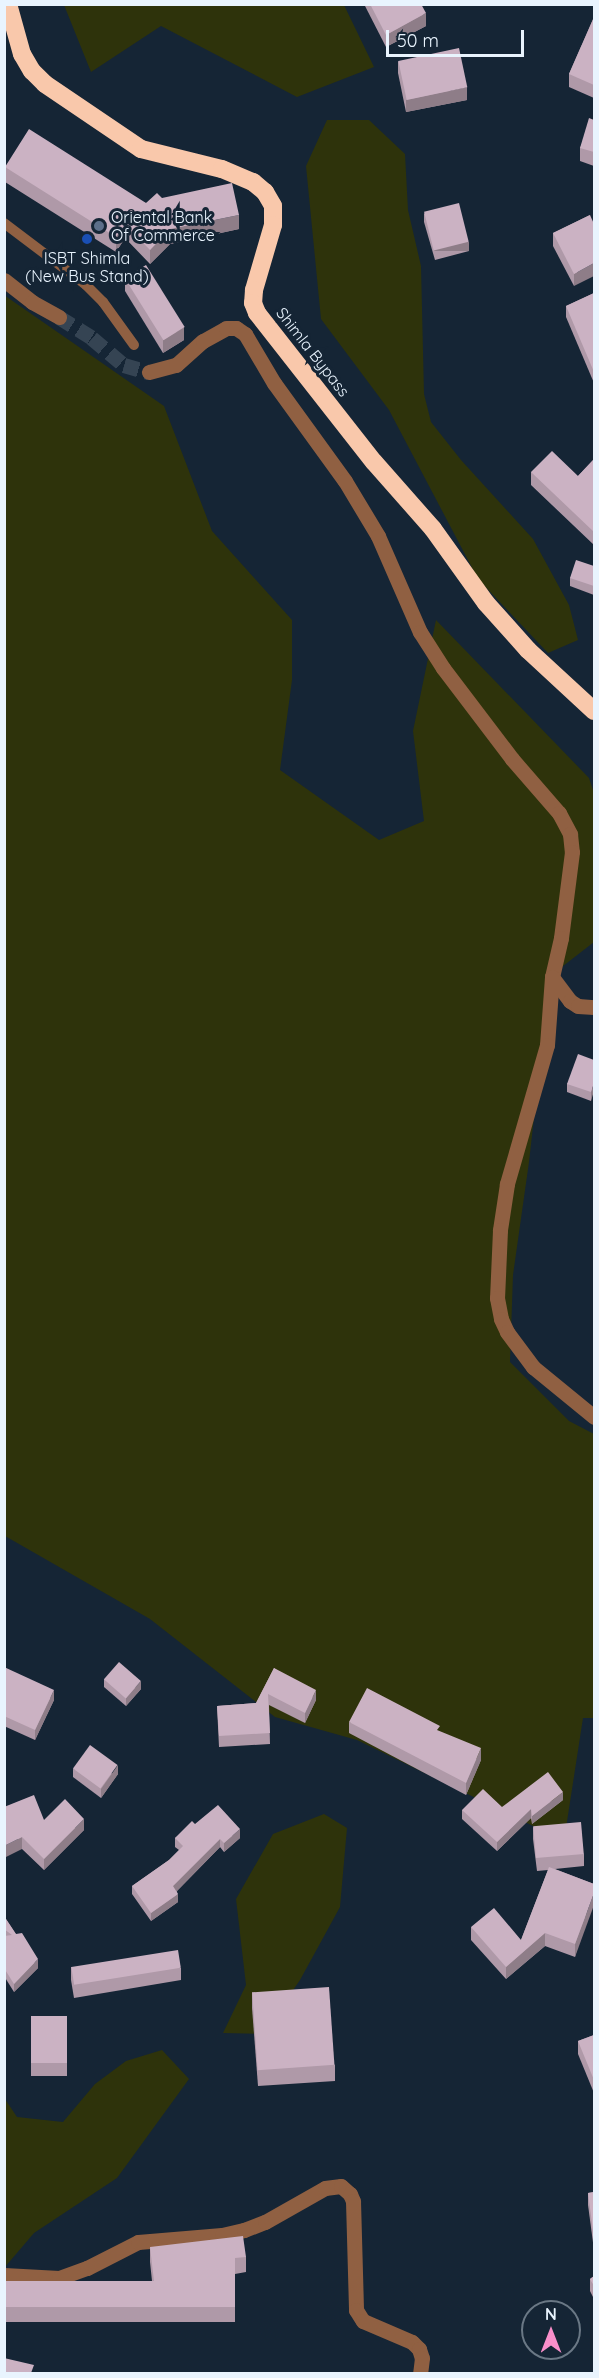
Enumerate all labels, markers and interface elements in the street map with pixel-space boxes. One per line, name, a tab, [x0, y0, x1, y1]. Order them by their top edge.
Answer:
scale bar	[389, 18, 527, 56]
text: 50 m	[397, 29, 439, 52]
place label: Oriental Bank Of Commerce	[111, 207, 215, 245]
marker: Oriental Bank Of Commerce	[92, 219, 106, 233]
marker: ISBT Shimla (New Bus Stand)	[80, 232, 94, 246]
place label: ISBT Shimla (New Bus Stand)	[25, 248, 149, 286]
street label: Shimla Bypass	[272, 304, 354, 400]
north arrow	[521, 2300, 581, 2360]
text: N	[545, 2304, 557, 2324]

